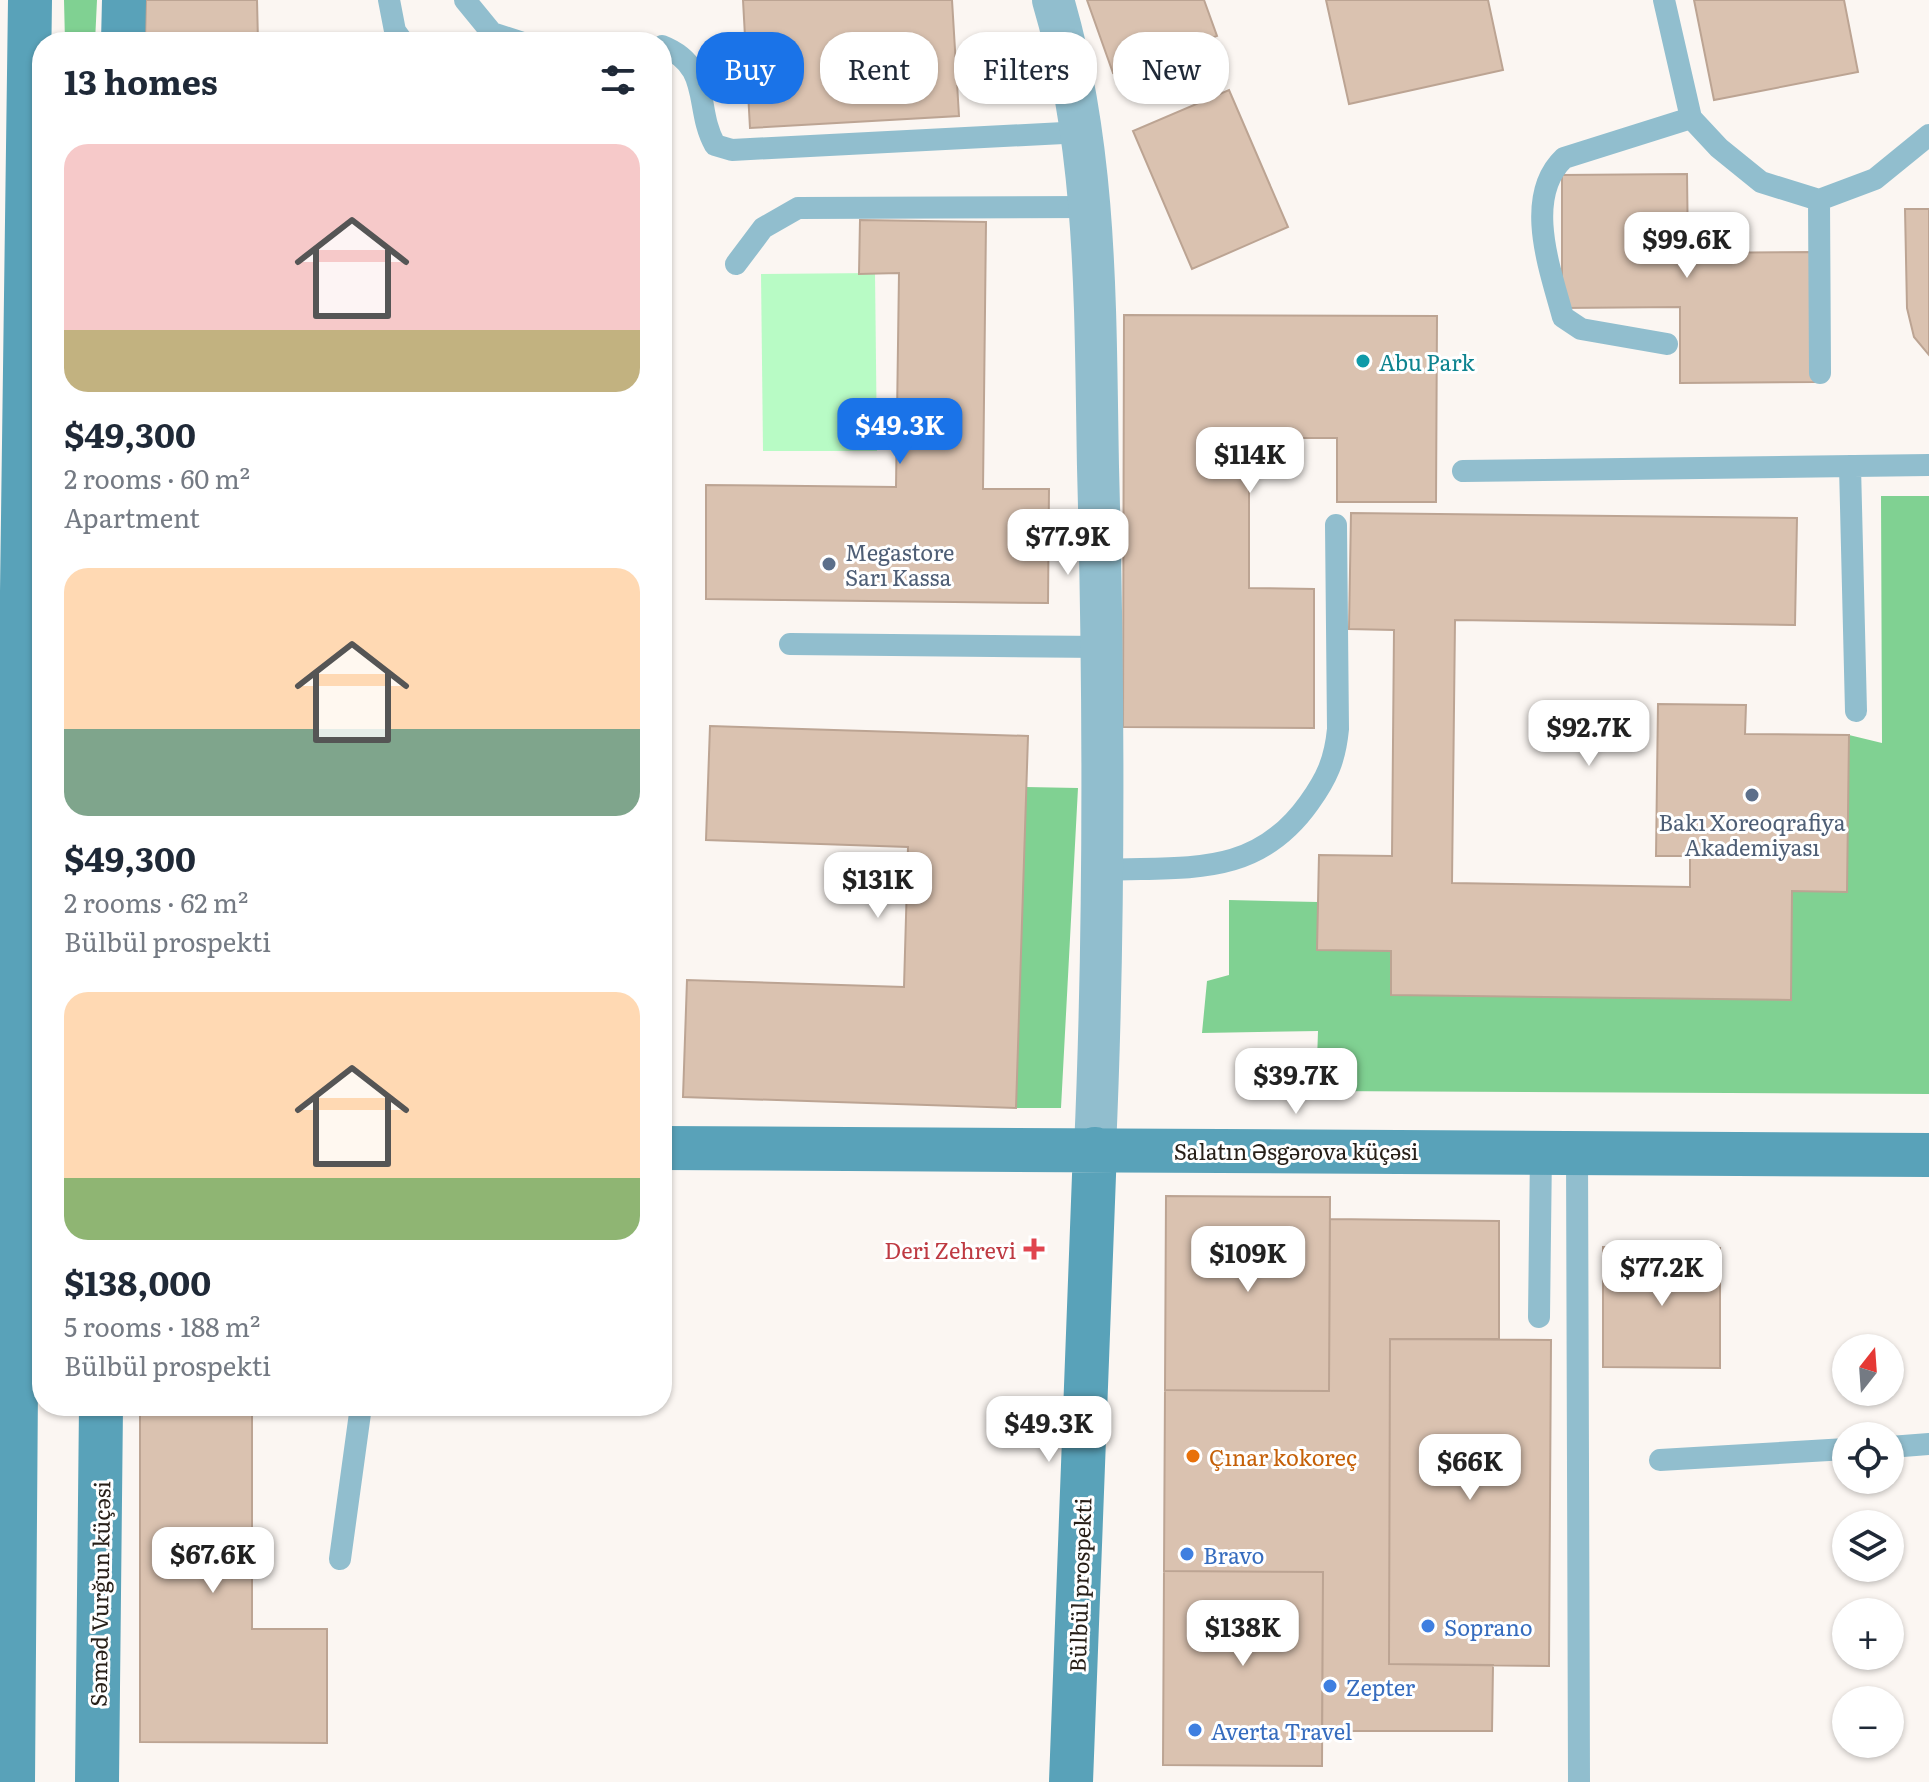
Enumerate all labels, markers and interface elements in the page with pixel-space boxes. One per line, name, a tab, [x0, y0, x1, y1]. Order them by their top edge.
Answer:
chip: Buy	[696, 32, 804, 104]
chip: Rent	[820, 32, 938, 104]
chip: Filters	[954, 32, 1097, 104]
chip: New	[1113, 32, 1229, 104]
text: 13 homes	[64, 55, 218, 105]
icon: filters	[596, 58, 640, 102]
icon: home	[280, 196, 424, 340]
pin: $99.6K	[1622, 212, 1752, 280]
text: $99.6K	[1642, 218, 1732, 257]
place label: Abu Park	[1379, 345, 1475, 378]
marker: Abu Park	[1354, 352, 1372, 370]
pin: $49.3K	[835, 398, 965, 466]
text: $49.3K	[855, 404, 945, 443]
text: $49,300	[64, 408, 196, 458]
pin: $114K	[1194, 427, 1306, 495]
text: $114K	[1214, 433, 1286, 472]
text: 2 rooms · 60 m²	[64, 458, 250, 497]
text: Apartment	[64, 497, 200, 536]
pin: $77.9K	[1003, 509, 1133, 577]
text: $77.9K	[1026, 515, 1110, 554]
place label: Megastore Sarı Kassa	[845, 535, 955, 593]
marker: Megastore Sarı Kassa	[820, 555, 838, 573]
icon: home	[280, 620, 424, 764]
pin: $92.7K	[1524, 700, 1654, 768]
text: $92.7K	[1546, 706, 1632, 745]
marker: Bakı Xoreoqrafiya Akademiyası	[1743, 786, 1761, 804]
place label: Bakı Xoreoqrafiya Akademiyası	[1658, 805, 1846, 863]
text: $49,300	[64, 832, 196, 882]
pin: $131K	[822, 852, 934, 920]
text: $131K	[842, 858, 914, 897]
text: 2 rooms · 62 m²	[64, 882, 248, 921]
text: Bülbül prospekti	[64, 921, 271, 960]
icon: home	[280, 1044, 424, 1188]
pin: $39.7K	[1231, 1048, 1361, 1116]
text: $39.7K	[1253, 1054, 1339, 1093]
street label: Salatın Əsgərova küçəsi	[1174, 1134, 1418, 1167]
pin: $109K	[1192, 1226, 1304, 1294]
text: $109K	[1209, 1232, 1287, 1271]
place label: Deri Zehrevi	[884, 1233, 1016, 1266]
marker: Deri Zehrevi	[1023, 1238, 1045, 1260]
pin: $77.2K	[1597, 1240, 1727, 1308]
text: $77.2K	[1620, 1246, 1704, 1285]
text: $138,000	[64, 1256, 211, 1306]
text: 5 rooms · 188 m²	[64, 1306, 260, 1345]
north arrow	[1832, 1334, 1904, 1406]
map controls	[1832, 1334, 1904, 1758]
text: Bülbül prospekti	[64, 1345, 271, 1384]
pin: $49.3K	[984, 1396, 1114, 1464]
text: $49.3K	[1004, 1402, 1094, 1441]
button: locate	[1832, 1422, 1904, 1494]
pin: $66K	[1423, 1434, 1517, 1502]
place label: Çınar kokoreç	[1209, 1440, 1357, 1473]
text: $66K	[1437, 1440, 1503, 1479]
marker: Çınar kokoreç	[1184, 1447, 1202, 1465]
street label: Səməd Vurğun küçəsi	[81, 1481, 117, 1707]
street label: Bülbül prospekti	[1059, 1497, 1099, 1673]
button: layers	[1832, 1510, 1904, 1582]
pin: $67.6K	[148, 1527, 278, 1595]
text: $67.6K	[170, 1533, 256, 1572]
place label: Bravo	[1203, 1538, 1264, 1571]
marker: Bravo	[1178, 1545, 1196, 1563]
button: +	[1832, 1598, 1904, 1670]
pin: $138K	[1187, 1600, 1299, 1668]
text: $138K	[1205, 1606, 1281, 1645]
place label: Soprano	[1444, 1610, 1533, 1643]
marker: Soprano	[1419, 1617, 1437, 1635]
place label: Zepter	[1346, 1670, 1416, 1703]
marker: Zepter	[1321, 1677, 1339, 1695]
button: −	[1832, 1686, 1904, 1758]
place label: Averta Travel	[1211, 1714, 1352, 1747]
marker: Averta Travel	[1186, 1721, 1204, 1739]

